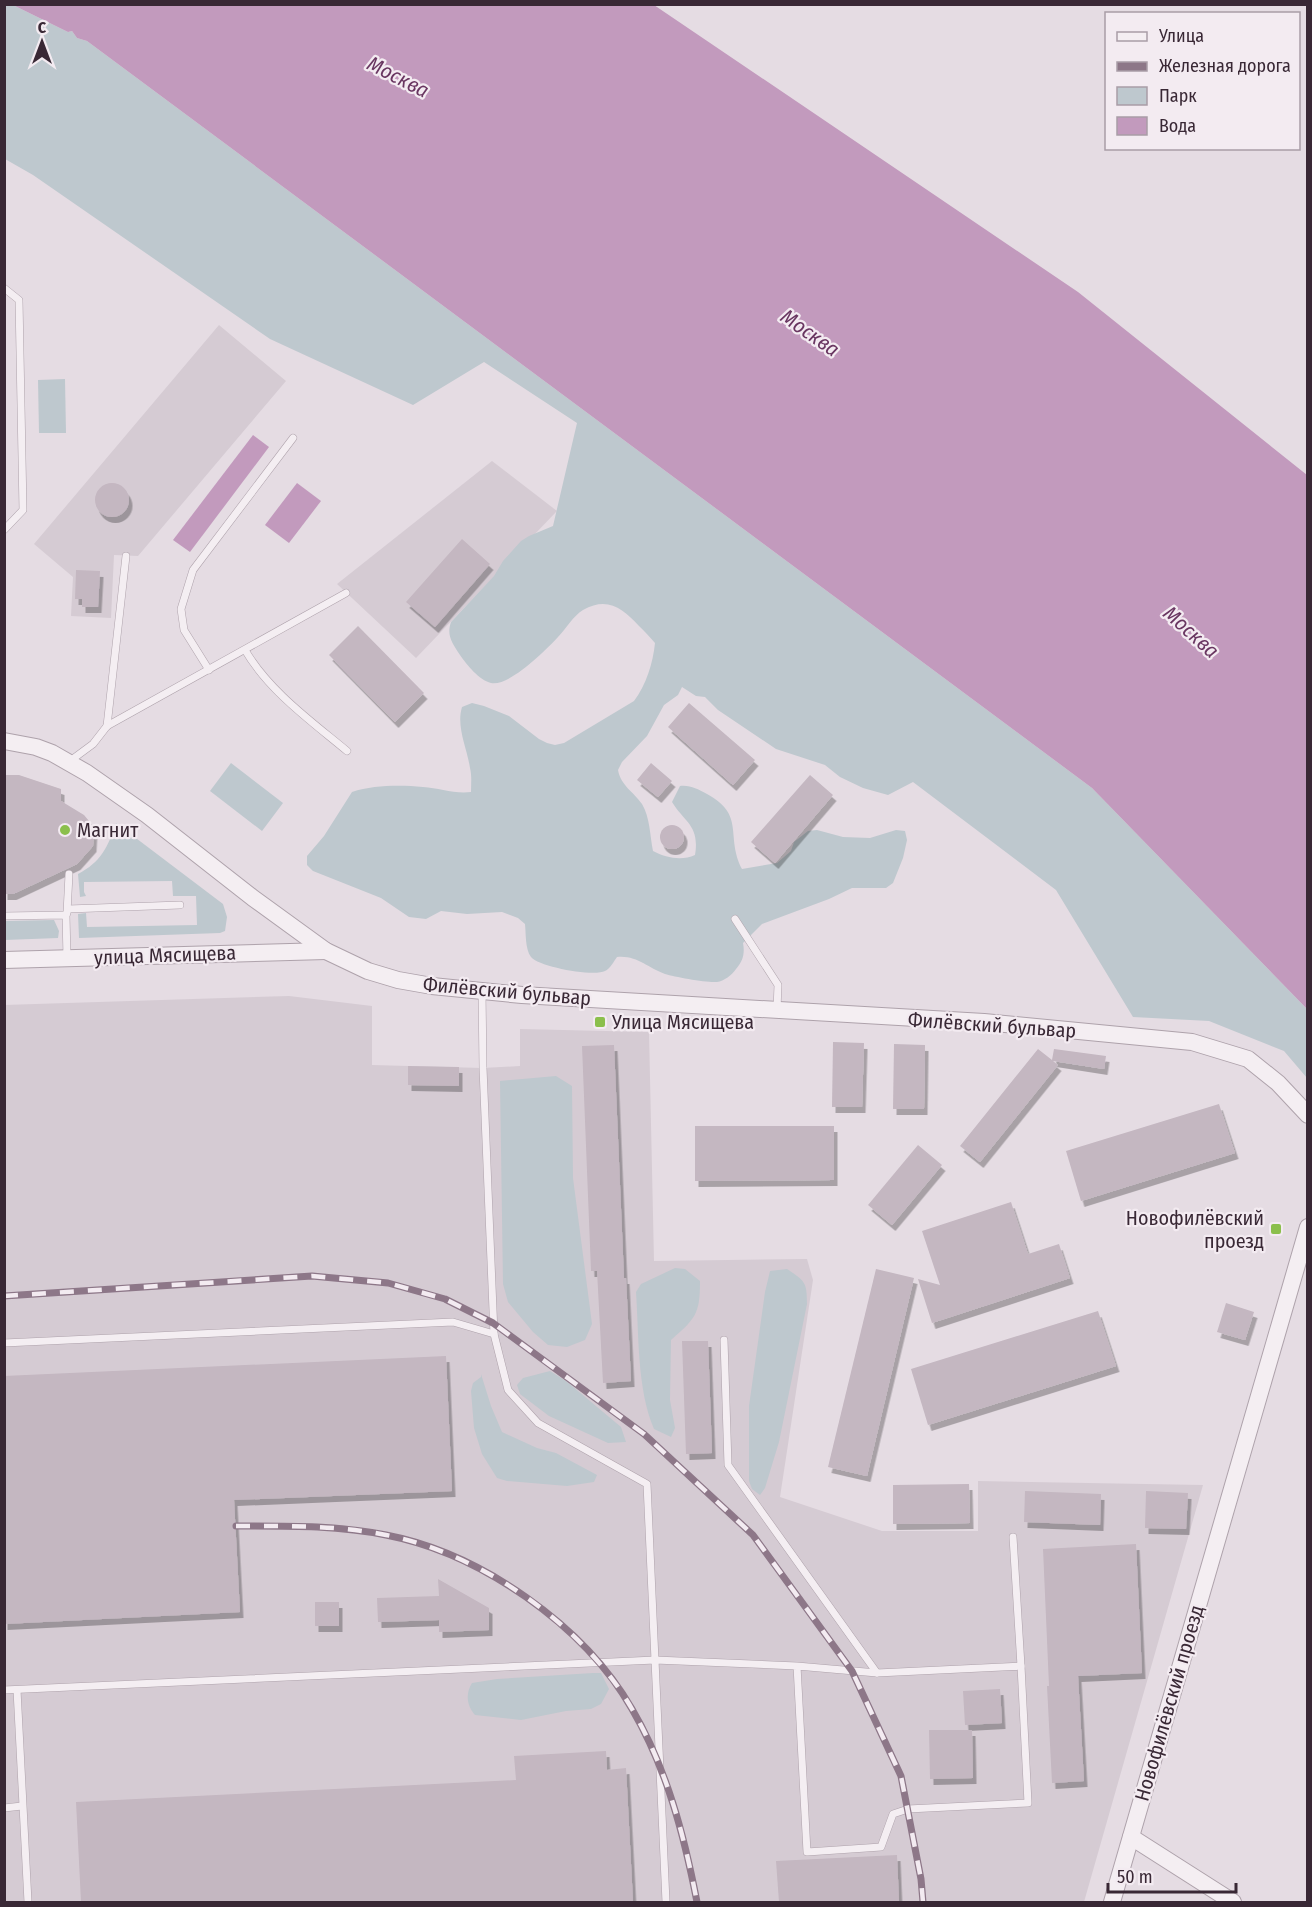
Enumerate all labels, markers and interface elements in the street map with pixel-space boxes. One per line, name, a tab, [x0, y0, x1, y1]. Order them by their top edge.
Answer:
north arrow	[12, 12, 72, 72]
legend	[1105, 12, 1300, 150]
text: С	[38, 18, 47, 37]
text: Улица	[1158, 25, 1204, 47]
water label: Москва	[363, 50, 433, 104]
text: Железная дорога	[1159, 55, 1291, 77]
text: Парк	[1159, 85, 1197, 107]
text: Вода	[1159, 115, 1196, 137]
water label: Москва	[776, 303, 844, 363]
water label: Москва	[1158, 600, 1224, 664]
place label: Магнит	[77, 818, 139, 842]
marker: Магнит	[58, 823, 72, 837]
street label: улица Мясищева	[94, 941, 236, 969]
street label: Филёвский бульвар	[422, 972, 592, 1010]
street label: Филёвский бульвар	[907, 1007, 1077, 1043]
place label: Улица Мясищева	[611, 1010, 754, 1034]
marker: Улица Мясищева	[593, 1015, 607, 1029]
place label: Новофилёвский проезд	[1126, 1206, 1264, 1253]
marker: Новофилёвский проезд	[1269, 1222, 1283, 1236]
street label: Новофилёвский проезд	[1130, 1602, 1208, 1804]
scale bar	[1108, 1856, 1236, 1894]
text: 50 m	[1117, 1866, 1153, 1888]

